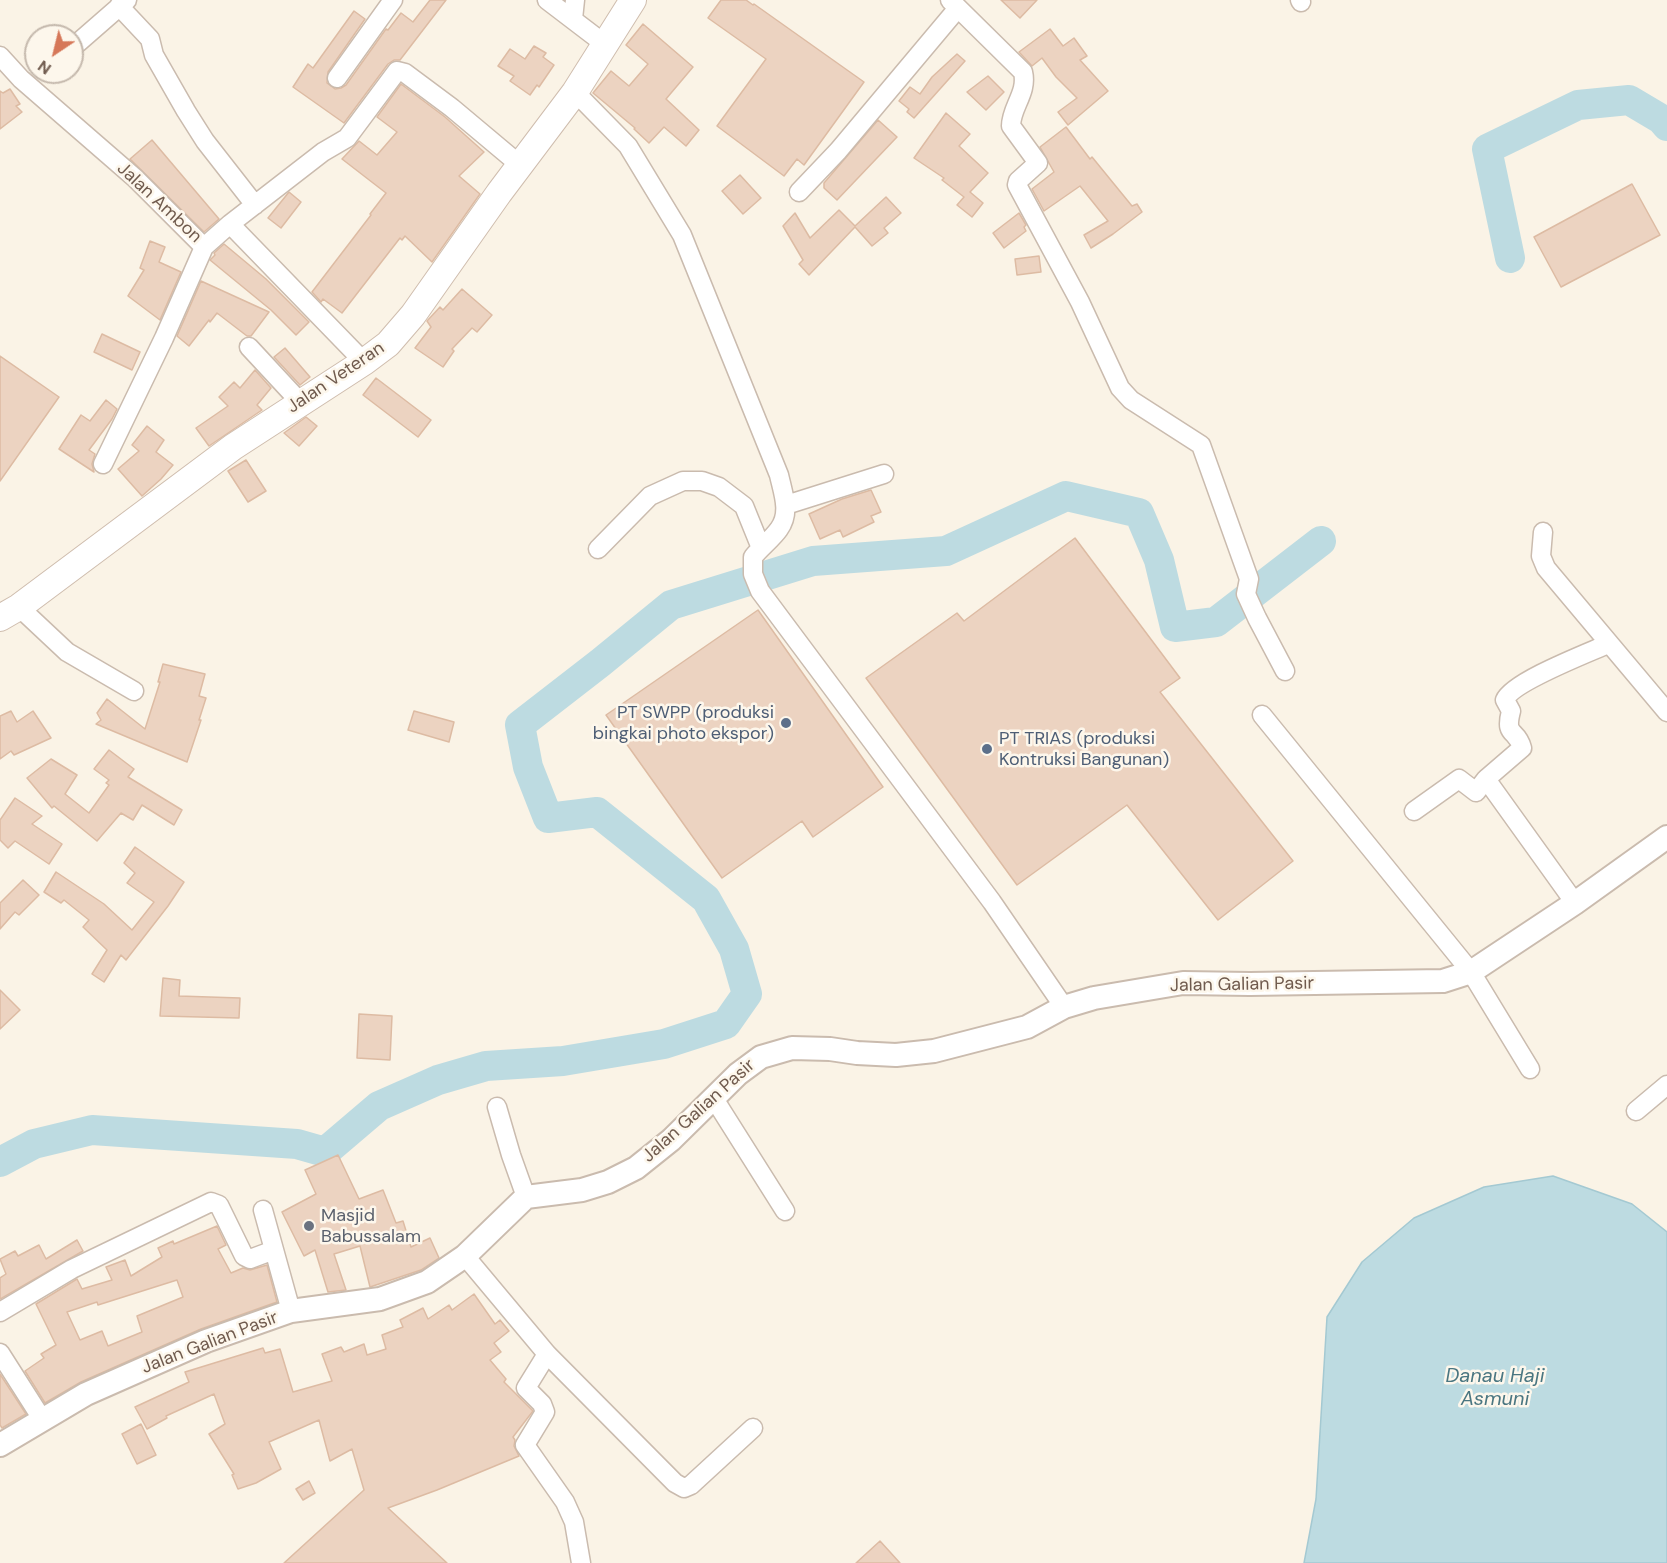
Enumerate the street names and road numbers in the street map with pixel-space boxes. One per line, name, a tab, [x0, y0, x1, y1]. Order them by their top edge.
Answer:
street label: Jalan Ambon	[112, 158, 206, 248]
street label: Jalan Veteran	[283, 338, 389, 418]
street label: Jalan Galian Pasir	[1170, 973, 1314, 997]
street label: Jalan Galian Pasir	[638, 1055, 760, 1167]
street label: Jalan Galian Pasir	[139, 1307, 281, 1379]

